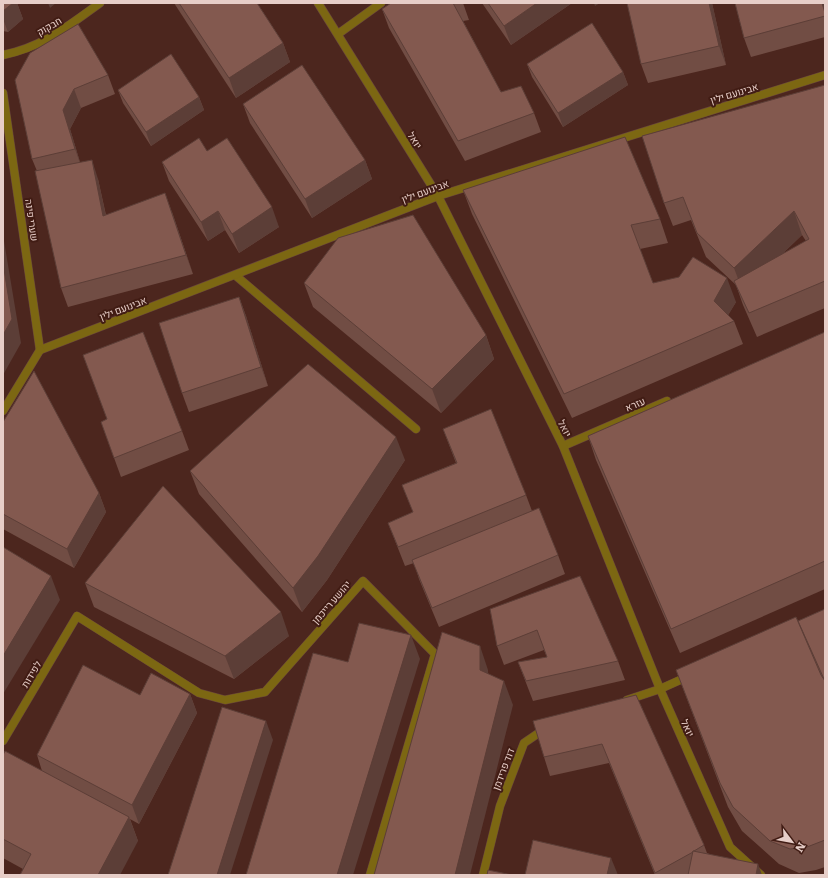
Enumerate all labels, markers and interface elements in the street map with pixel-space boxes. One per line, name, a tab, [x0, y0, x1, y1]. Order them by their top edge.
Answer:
street label: חבקוק	[33, 12, 64, 39]
street label: אבינועם ילין	[708, 78, 760, 107]
street label: יואל	[404, 128, 426, 151]
street label: אבינועם ילין	[399, 175, 451, 206]
street label: שערי פינה	[22, 198, 43, 242]
street label: אבינועם ילין	[97, 292, 149, 323]
street label: עזרא	[622, 393, 647, 414]
street label: יואל	[555, 417, 576, 439]
street label: יהושע רייכמן	[308, 577, 354, 627]
street label: לפידות	[17, 658, 44, 690]
street label: יואל	[678, 717, 699, 739]
street label: דוד פרידמן	[488, 746, 517, 792]
north arrow	[772, 822, 812, 862]
text: N	[792, 840, 811, 856]

